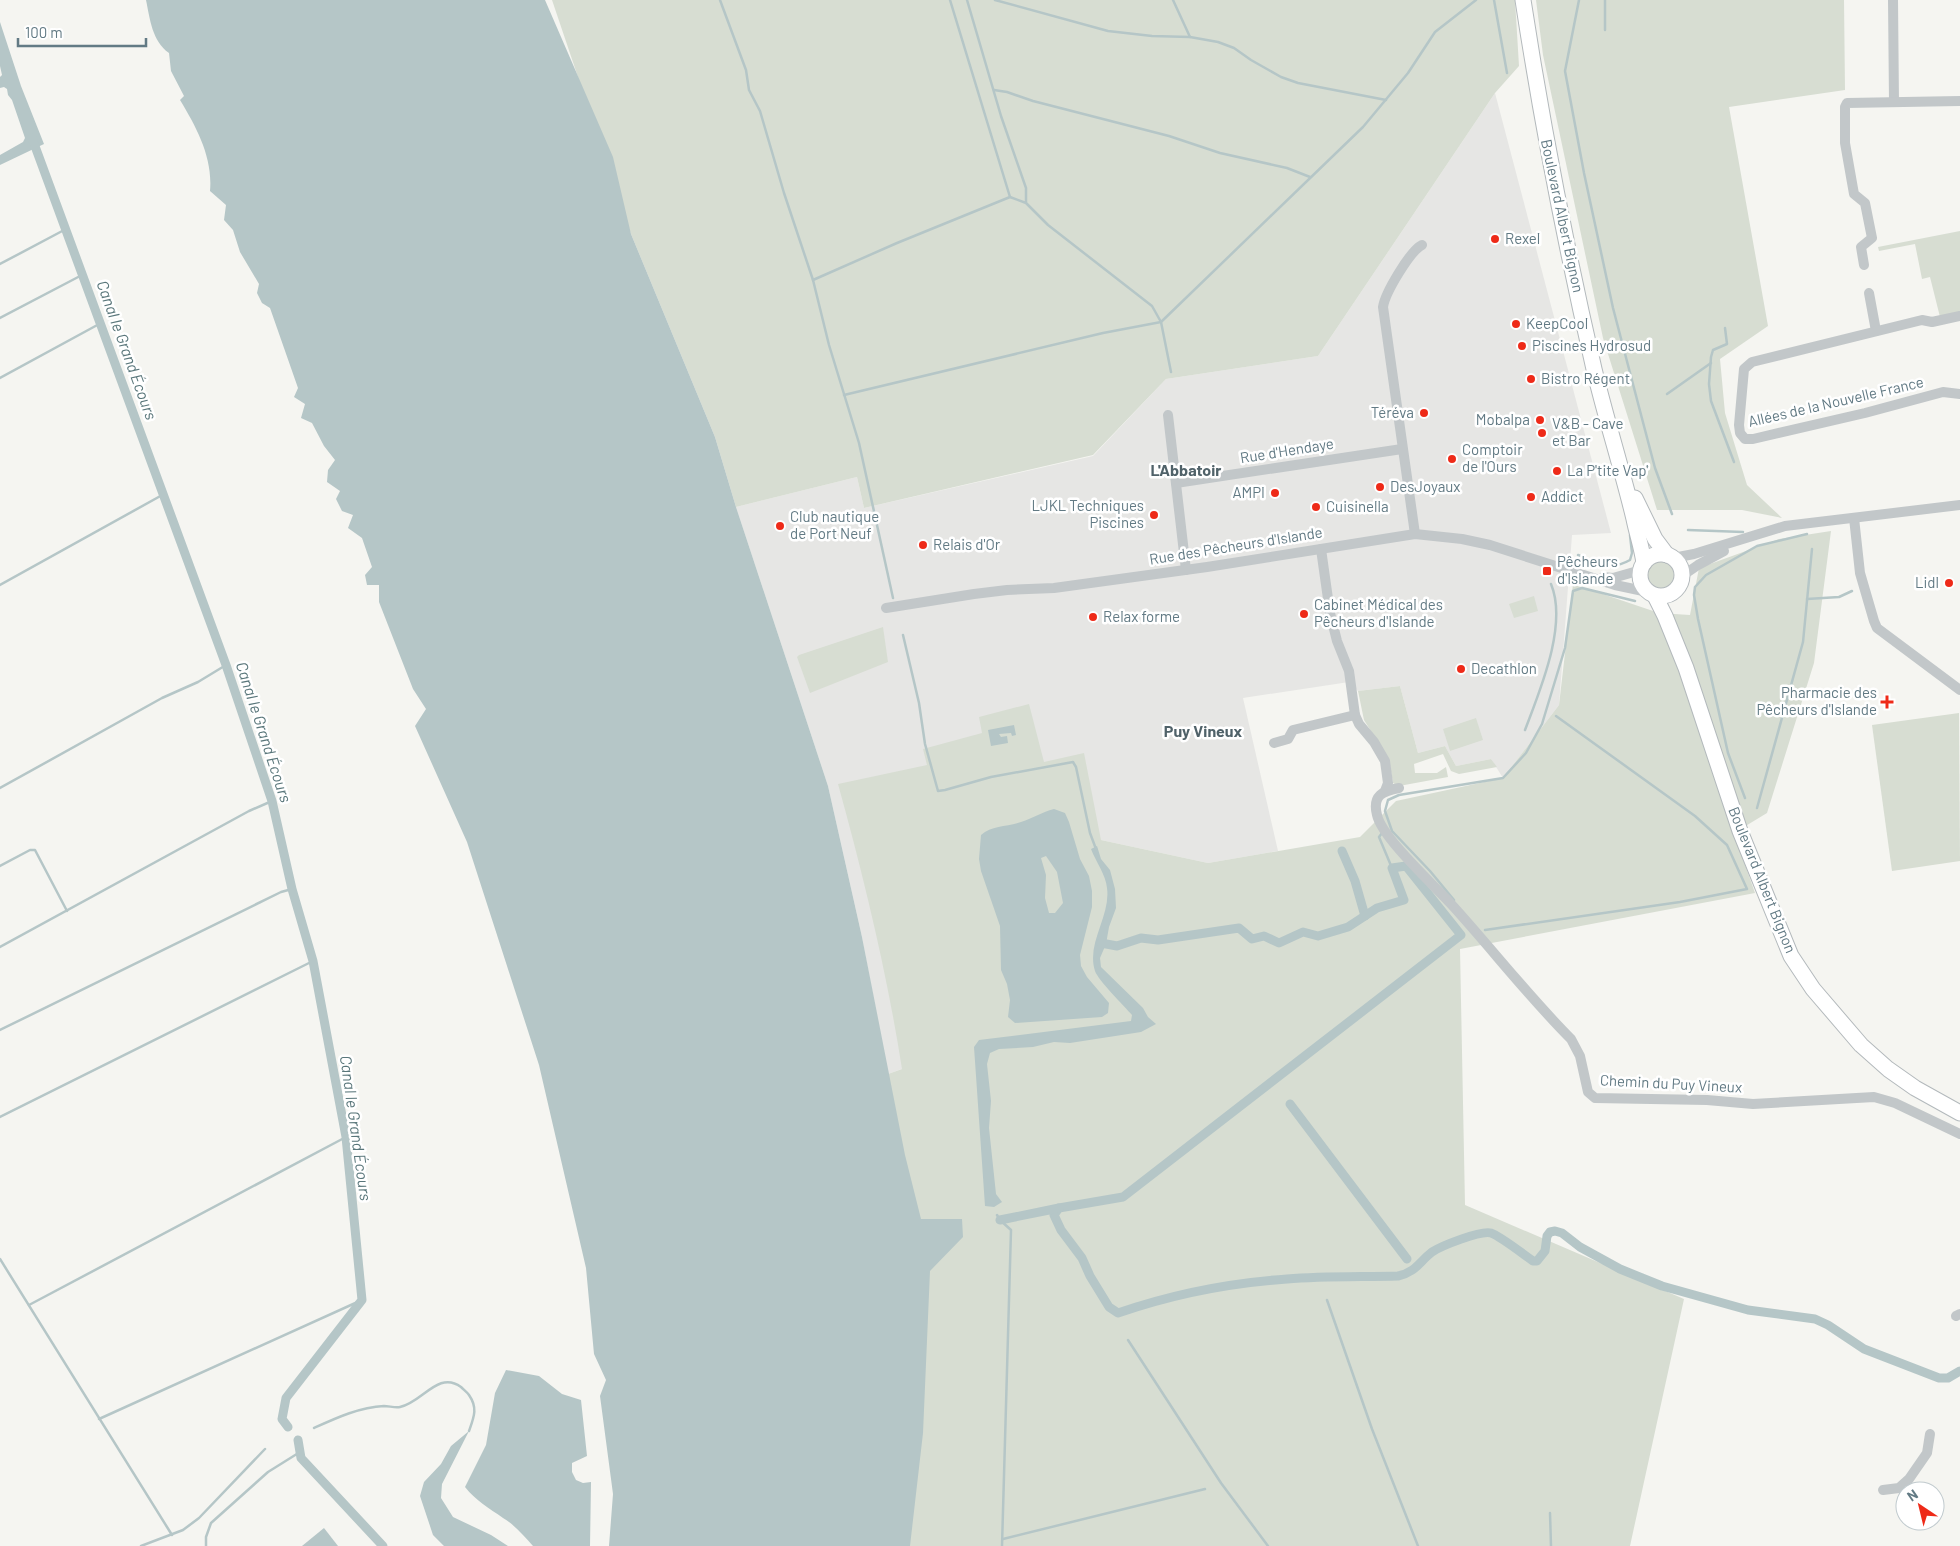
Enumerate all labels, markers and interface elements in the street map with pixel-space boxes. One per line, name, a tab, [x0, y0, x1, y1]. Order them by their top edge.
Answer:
scale bar	[18, 15, 145, 47]
text: 100 m	[25, 23, 63, 41]
street label: Boulevard Albert Bignon	[1538, 137, 1588, 294]
place label: Rexel	[1505, 229, 1540, 247]
marker: Rexel	[1489, 233, 1501, 245]
water label: Canal le Grand Écours	[93, 278, 162, 422]
place label: KeepCool	[1526, 314, 1588, 332]
marker: KeepCool	[1510, 318, 1522, 330]
place label: Piscines Hydrosud	[1532, 336, 1651, 354]
marker: Piscines Hydrosud	[1516, 340, 1528, 352]
place label: Bistro Régent	[1541, 369, 1630, 387]
street label: Allées de la Nouvelle France	[1746, 372, 1925, 430]
marker: Bistro Régent	[1525, 373, 1537, 385]
place label: Téréva	[1371, 403, 1414, 421]
marker: Téréva	[1418, 407, 1430, 419]
place label: Mobalpa	[1476, 410, 1530, 428]
marker: Mobalpa	[1534, 414, 1546, 426]
place label: V&B - Cave et Bar	[1552, 414, 1623, 449]
marker: V&B - Cave et Bar	[1536, 427, 1548, 439]
street label: Rue d'Hendaye	[1239, 434, 1335, 466]
place label: Comptoir de l'Ours	[1462, 440, 1523, 475]
marker: Comptoir de l'Ours	[1446, 453, 1458, 465]
district label: L'Abbatoir	[1150, 460, 1222, 479]
place label: La P'tite Vap'	[1567, 461, 1648, 479]
marker: La P'tite Vap'	[1551, 465, 1563, 477]
place label: DesJoyaux	[1390, 477, 1461, 495]
marker: DesJoyaux	[1374, 481, 1386, 493]
place label: AMPI	[1232, 483, 1265, 501]
marker: AMPI	[1269, 487, 1281, 499]
place label: Addict	[1541, 487, 1583, 505]
marker: Addict	[1525, 491, 1537, 503]
place label: LJKL Techniques Piscines	[1031, 496, 1144, 531]
place label: Cuisinella	[1326, 497, 1389, 515]
marker: Cuisinella	[1310, 501, 1322, 513]
place label: Club nautique de Port Neuf	[790, 507, 879, 542]
marker: LJKL Techniques Piscines	[1148, 509, 1160, 521]
marker: Club nautique de Port Neuf	[774, 520, 786, 532]
street label: Rue des Pêcheurs d'Islande	[1148, 522, 1324, 568]
place label: Relais d'Or	[933, 535, 1001, 553]
marker: Relais d'Or	[917, 539, 929, 551]
place label: Pêcheurs d'Islande	[1557, 552, 1618, 587]
marker: Pêcheurs d'Islande	[1541, 565, 1553, 577]
place label: Lidl	[1915, 573, 1939, 591]
marker: Lidl	[1943, 577, 1955, 589]
place label: Cabinet Médical des Pêcheurs d'Islande	[1314, 595, 1443, 630]
place label: Relax forme	[1103, 607, 1180, 625]
marker: Cabinet Médical des Pêcheurs d'Islande	[1298, 608, 1310, 620]
marker: Relax forme	[1087, 611, 1099, 623]
water label: Canal le Grand Écours	[233, 659, 296, 805]
place label: Decathlon	[1471, 659, 1537, 677]
marker: Decathlon	[1455, 663, 1467, 675]
place label: Pharmacie des Pêcheurs d'Islande	[1756, 683, 1877, 718]
marker: Pharmacie des Pêcheurs d'Islande	[1881, 696, 1893, 708]
district label: Puy Vineux	[1164, 721, 1243, 740]
street label: Boulevard Albert Bignon	[1725, 804, 1801, 955]
water label: Canal le Grand Écours	[337, 1054, 376, 1202]
street label: Chemin du Puy Vineux	[1600, 1070, 1743, 1096]
north arrow	[1895, 1481, 1945, 1531]
text: N	[1904, 1485, 1921, 1505]

